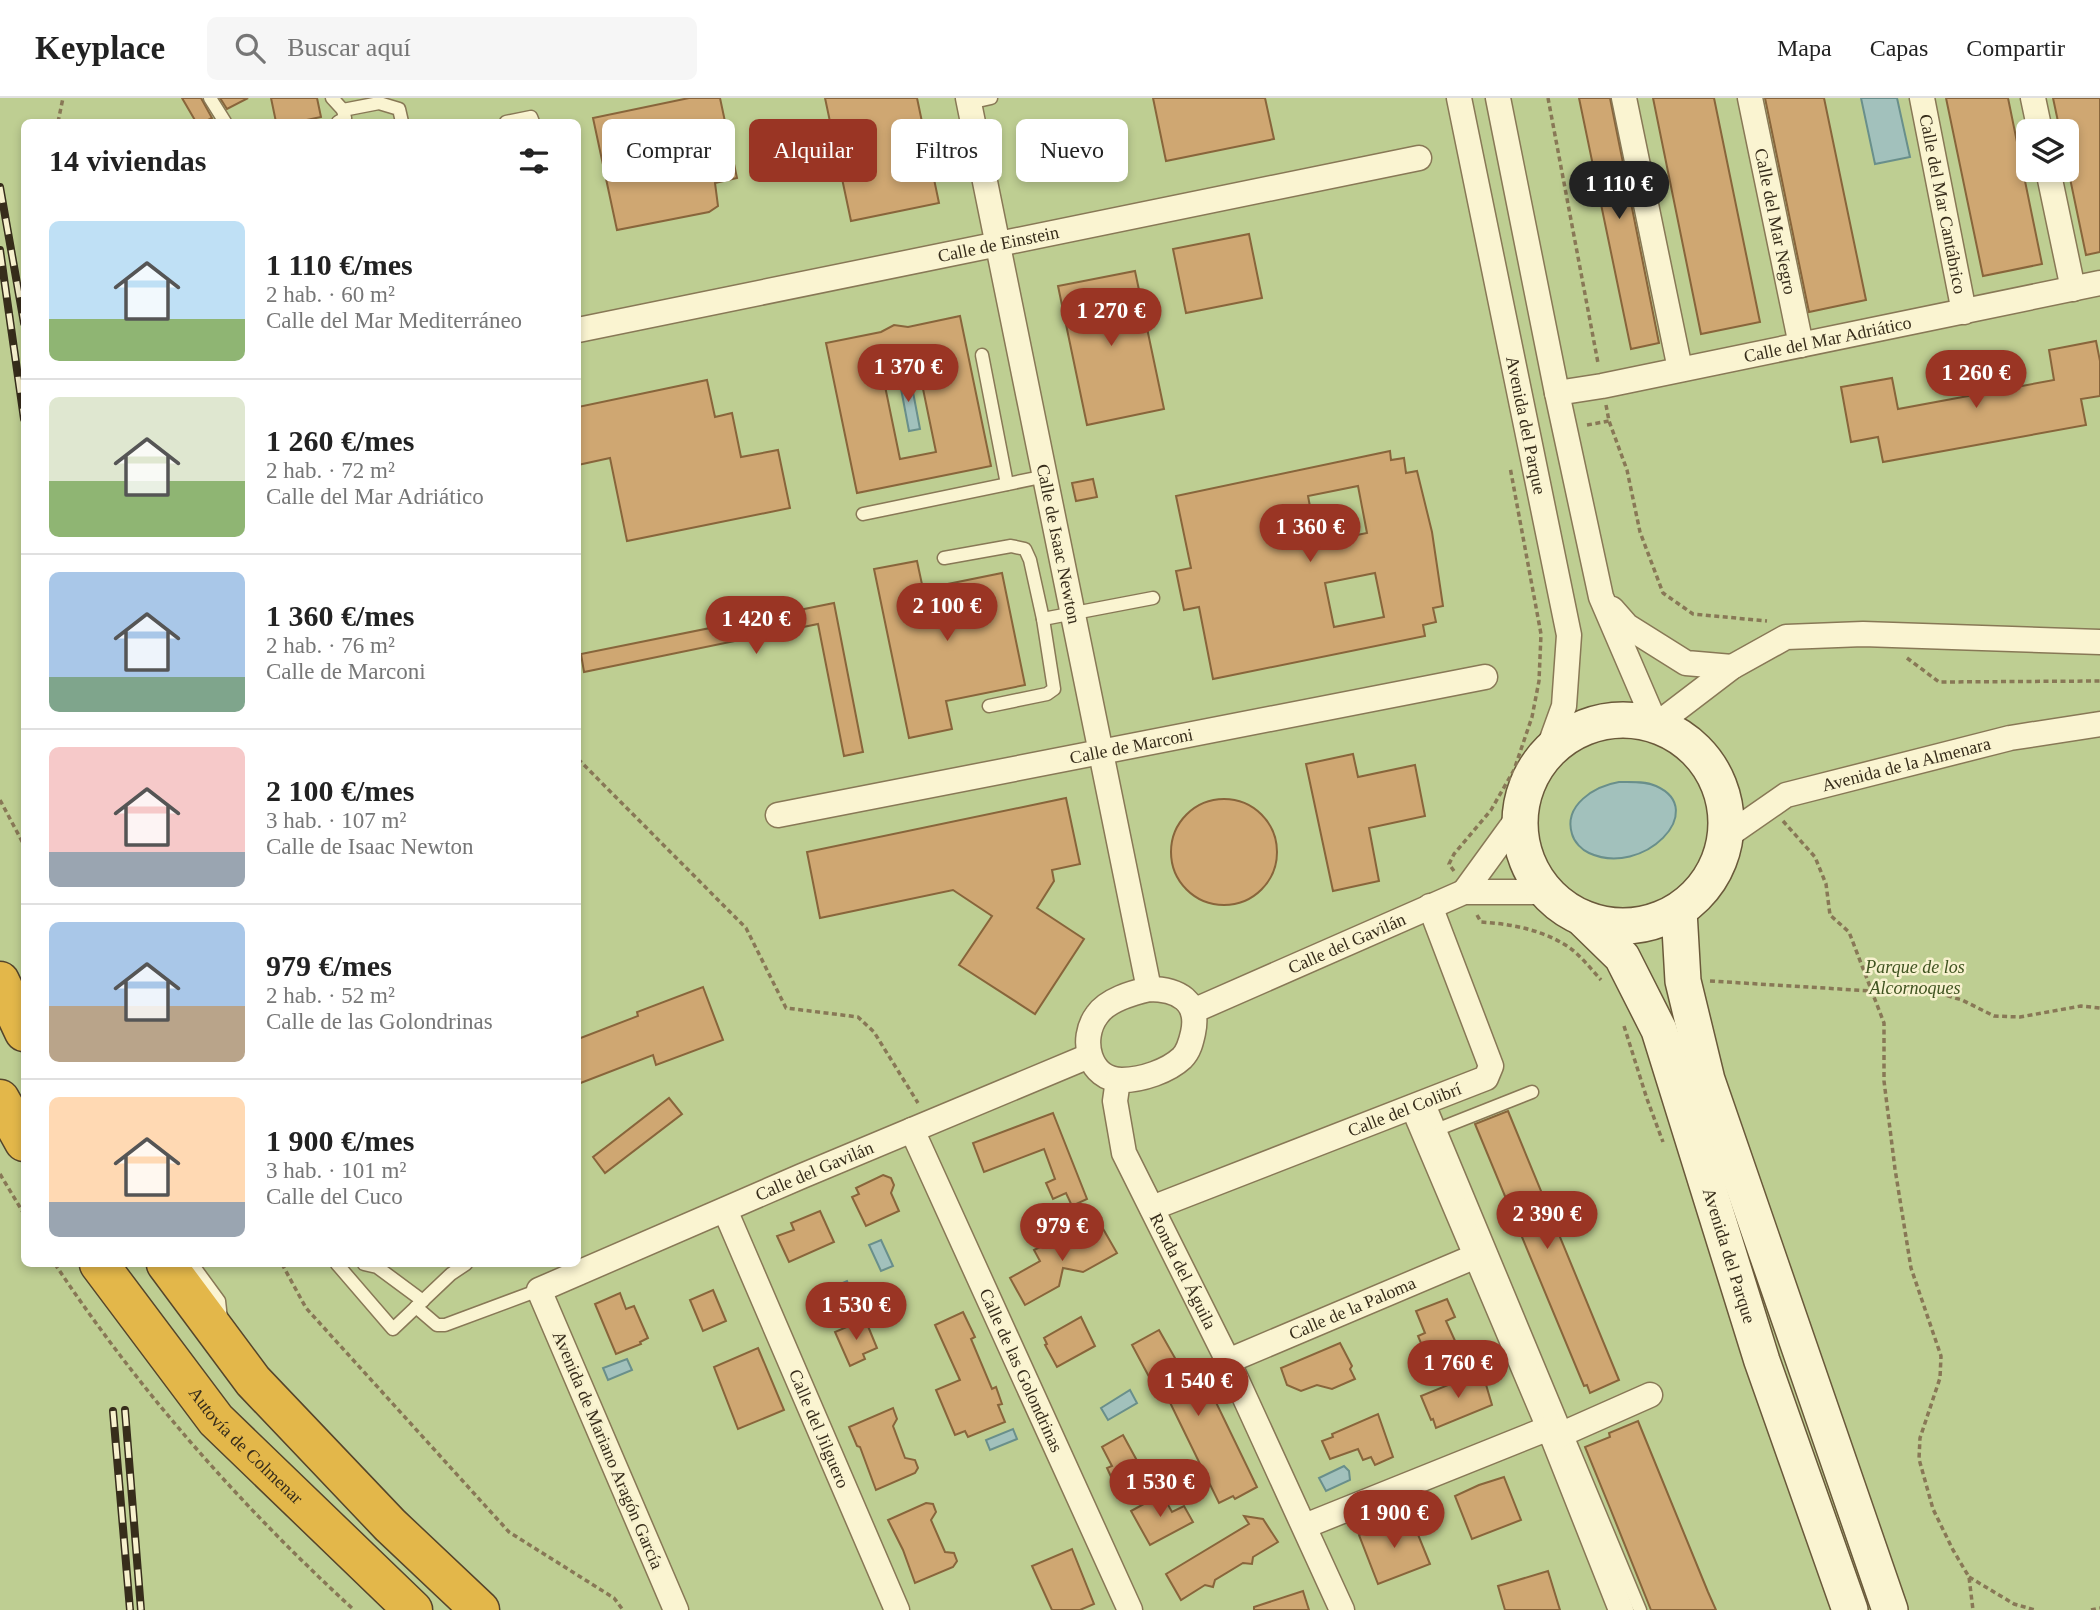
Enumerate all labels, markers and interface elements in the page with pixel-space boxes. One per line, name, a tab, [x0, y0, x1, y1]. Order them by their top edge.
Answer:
search box	[207, 17, 697, 80]
icon: search	[231, 29, 269, 67]
text: Keyplace	[35, 30, 165, 66]
text: Buscar aquí	[287, 33, 411, 62]
text: Mapa	[1777, 35, 1832, 61]
text: Capas	[1870, 35, 1928, 61]
text: Compartir	[1966, 35, 2065, 61]
street label: Calle del Mar Cantábrico	[1915, 112, 1970, 296]
chip: Comprar	[602, 119, 735, 182]
chip: Alquilar	[749, 119, 877, 182]
chip: Filtros	[891, 119, 1002, 182]
chip: Nuevo	[1016, 119, 1128, 182]
map controls	[2016, 119, 2079, 182]
button: layers	[2016, 119, 2079, 182]
icon: filters	[515, 142, 553, 180]
text: 14 viviendas	[49, 144, 207, 177]
street label: Calle del Mar Negro	[1751, 147, 1800, 296]
pin: 1 110 €	[1554, 162, 1684, 221]
text: 1 110 €	[1585, 171, 1653, 196]
street label: Calle de Einstein	[936, 222, 1061, 266]
text: 1 110 €/mes	[266, 248, 413, 281]
icon: home	[105, 249, 189, 333]
text: 2 hab. · 60 m²	[266, 282, 395, 307]
pin: 1 270 €	[1046, 288, 1176, 348]
text: 1 270 €	[1077, 298, 1146, 323]
text: Calle del Mar Mediterráneo	[266, 308, 522, 333]
street label: Calle del Mar Adriático	[1742, 312, 1913, 366]
pin: 1 370 €	[843, 344, 973, 404]
pin: 1 260 €	[1911, 350, 2041, 410]
text: 1 370 €	[874, 354, 943, 379]
street label: Avenida del Parque	[1502, 354, 1550, 496]
text: 1 260 €	[1942, 360, 2011, 385]
text: 1 260 €/mes	[266, 424, 414, 457]
icon: home	[105, 425, 189, 509]
text: 2 hab. · 72 m²	[266, 458, 395, 483]
street label: Calle de Isaac Newton	[1033, 462, 1085, 626]
text: Calle del Mar Adriático	[266, 484, 484, 509]
pin: 1 360 €	[1245, 504, 1375, 564]
text: 1 360 €	[1276, 514, 1345, 539]
pin: 2 100 €	[882, 584, 1012, 643]
text: 2 100 €	[913, 593, 982, 618]
pin: 1 420 €	[691, 596, 821, 656]
text: 1 360 €/mes	[266, 599, 414, 632]
icon: home	[105, 600, 189, 684]
text: 1 420 €	[722, 606, 791, 631]
text: 2 hab. · 76 m²	[266, 633, 395, 658]
text: Calle de Marconi	[266, 659, 426, 684]
street label: Calle de Marconi	[1068, 724, 1195, 768]
street label: Avenida de la Almenara	[1820, 733, 1993, 795]
text: 2 100 €/mes	[266, 774, 414, 807]
icon: home	[105, 775, 189, 859]
text: 3 hab. · 107 m²	[266, 808, 406, 833]
text: Calle de Isaac Newton	[266, 834, 474, 859]
street label: Calle del Gavilán	[1285, 909, 1409, 978]
text: 979 €/mes	[266, 949, 392, 982]
icon: home	[105, 950, 189, 1034]
park label: Parque de los Alcornoques	[1864, 957, 1965, 998]
text: 2 hab. · 52 m²	[266, 983, 395, 1008]
text: Calle de las Golondrinas	[266, 1009, 493, 1034]
street label: Calle del Colibrí	[1345, 1079, 1464, 1141]
text: 1 900 €/mes	[266, 1124, 414, 1157]
icon: home	[105, 1125, 189, 1209]
street label: Calle del Gavilán	[752, 1137, 876, 1205]
text: 3 hab. · 101 m²	[266, 1158, 406, 1183]
text: Calle del Cuco	[266, 1184, 403, 1209]
street label: Avenida del Parque	[1699, 1185, 1760, 1326]
pin: 2 390 €	[1482, 1192, 1612, 1251]
text: 2 390 €	[1513, 1201, 1582, 1226]
pin: 979 €	[1013, 1204, 1111, 1263]
street label: Ronda del Águila	[1146, 1210, 1220, 1332]
text: 979 €	[1036, 1213, 1088, 1238]
street label: Calle de la Paloma	[1286, 1273, 1419, 1344]
pin: 1 530 €	[791, 1282, 921, 1342]
street label: Calle de las Golondrinas	[975, 1285, 1067, 1455]
text: 1 530 €	[822, 1292, 891, 1317]
street label: Avenida de Mariano Aragón García	[549, 1328, 667, 1572]
pin: 1 760 €	[1393, 1340, 1523, 1400]
text: 1 760 €	[1424, 1350, 1493, 1375]
pin: 1 540 €	[1133, 1358, 1263, 1418]
street label: Calle del Jilguero	[785, 1366, 853, 1491]
text: 1 540 €	[1164, 1368, 1233, 1393]
street label: Autovía de Colmenar	[185, 1383, 307, 1508]
pin: 1 530 €	[1095, 1460, 1225, 1519]
text: 1 530 €	[1126, 1469, 1195, 1494]
pin: 1 900 €	[1329, 1490, 1459, 1550]
text: 1 900 €	[1360, 1500, 1429, 1525]

